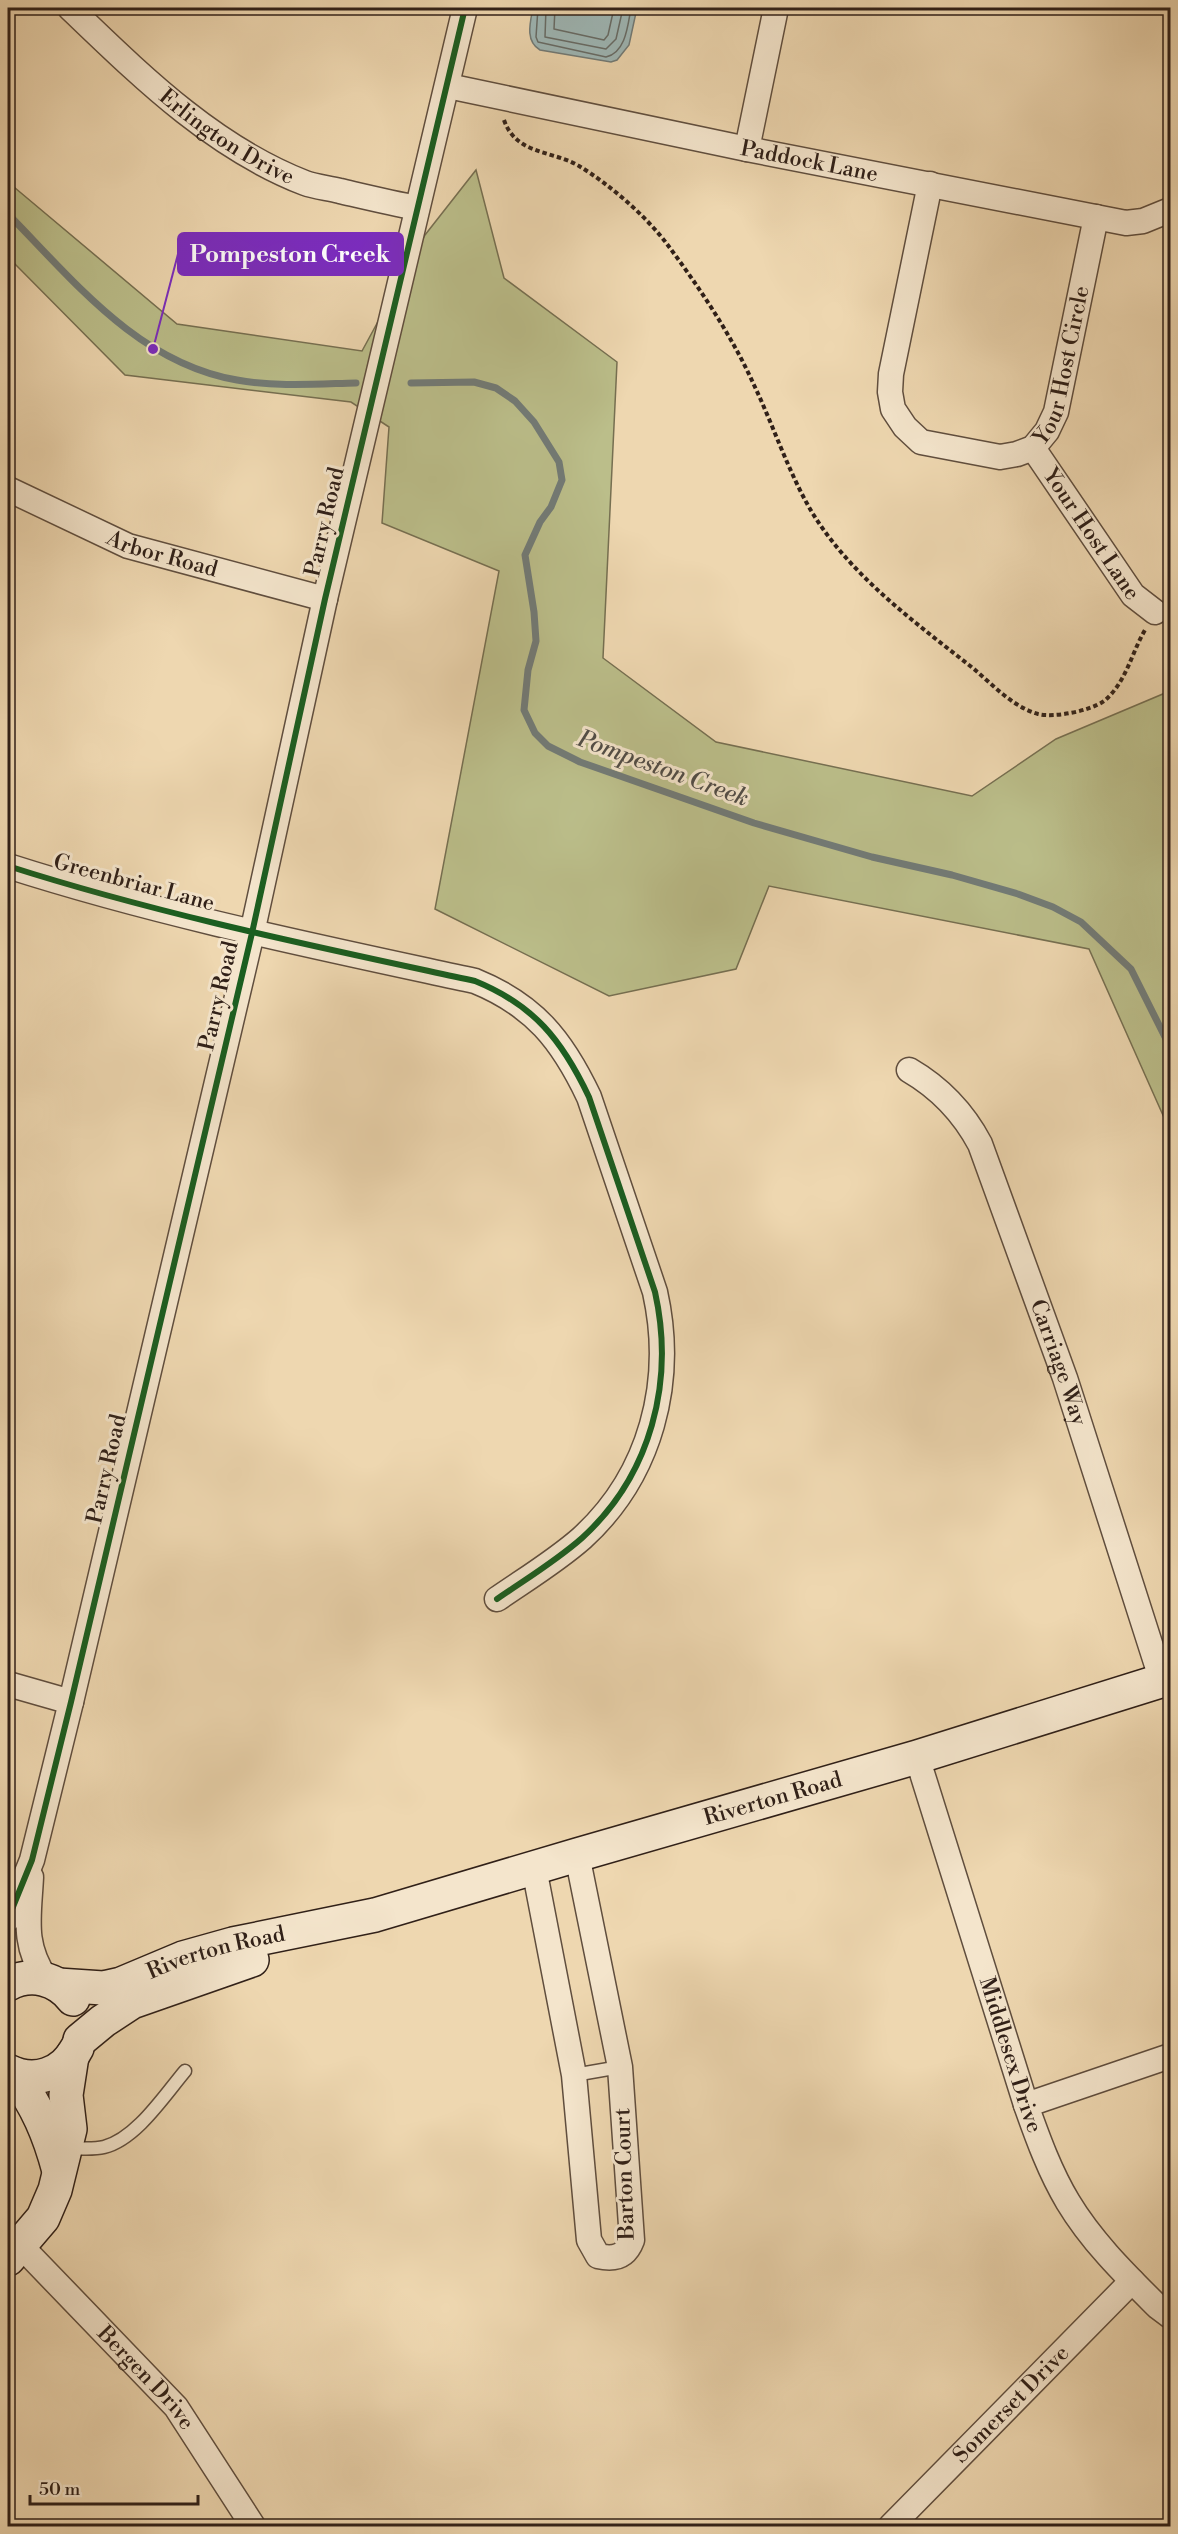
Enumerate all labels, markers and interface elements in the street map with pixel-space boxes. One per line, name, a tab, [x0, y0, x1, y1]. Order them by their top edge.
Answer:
street label: Erlington Drive	[154, 83, 299, 191]
street label: Paddock Lane	[738, 135, 880, 188]
callout: Pompeston Creek	[178, 233, 403, 275]
text: Pompeston Creek	[190, 240, 392, 270]
street label: Your Host Circle	[1027, 283, 1095, 452]
street label: Your Host Lane	[1036, 462, 1146, 605]
street label: Parry Road	[299, 464, 351, 579]
street label: Arbor Road	[101, 524, 221, 583]
water label: Pompeston Creek	[573, 724, 753, 814]
street label: Greenbriar Lane	[50, 849, 218, 917]
street label: Parry Road	[193, 938, 245, 1053]
street label: Carriage Way	[1024, 1296, 1093, 1429]
street label: Parry Road	[81, 1411, 133, 1526]
street label: Riverton Road	[700, 1766, 846, 1831]
street label: Riverton Road	[143, 1920, 288, 1985]
street label: Middlesex Drive	[973, 1974, 1048, 2136]
street label: Barton Court	[609, 2107, 641, 2242]
street label: Bergen Drive	[91, 2319, 200, 2435]
street label: Somerset Drive	[947, 2340, 1075, 2468]
scale bar	[30, 2468, 198, 2506]
text: 50 m	[39, 2478, 81, 2501]

